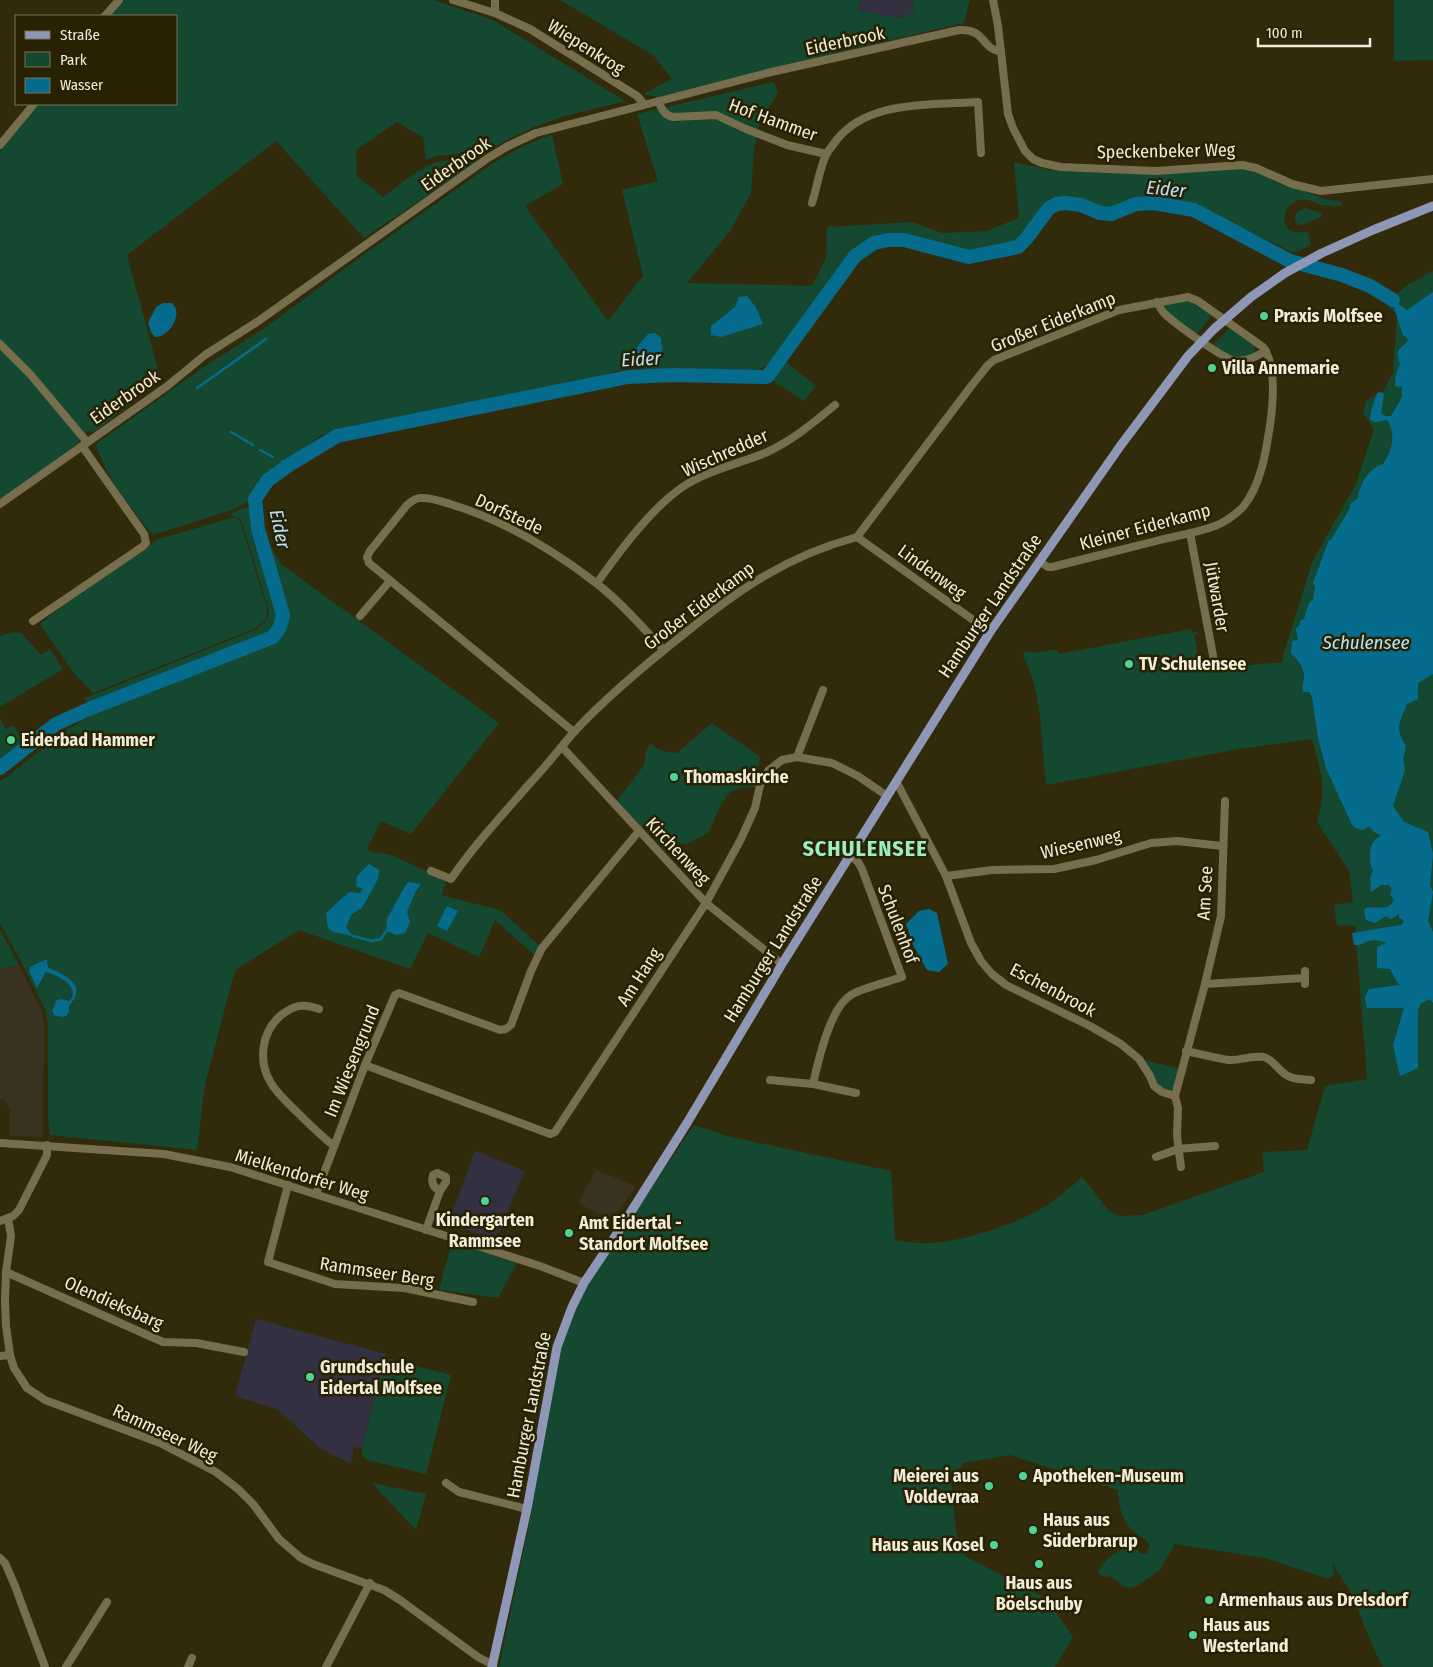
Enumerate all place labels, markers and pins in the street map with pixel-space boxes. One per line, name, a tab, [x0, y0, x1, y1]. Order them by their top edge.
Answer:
place label: Praxis Molfsee	[1274, 305, 1383, 327]
marker: Praxis Molfsee	[1258, 310, 1270, 322]
place label: Villa Annemarie	[1221, 357, 1339, 379]
marker: Villa Annemarie	[1206, 362, 1218, 374]
place label: TV Schulensee	[1139, 653, 1247, 675]
marker: TV Schulensee	[1123, 658, 1135, 670]
place label: Eiderbad Hammer	[21, 729, 155, 751]
marker: Eiderbad Hammer	[5, 734, 17, 746]
place label: Thomaskirche	[684, 766, 789, 788]
marker: Thomaskirche	[668, 771, 680, 783]
marker: Kindergarten Rammsee	[479, 1195, 491, 1207]
place label: Kindergarten Rammsee	[436, 1209, 534, 1252]
place label: Amt Eidertal - Standort Molfsee	[578, 1212, 708, 1255]
marker: Amt Eidertal - Standort Molfsee	[563, 1227, 575, 1239]
place label: Grundschule Eidertal Molfsee	[320, 1356, 442, 1399]
marker: Grundschule Eidertal Molfsee	[304, 1371, 316, 1383]
place label: Meierei aus Voldevraa	[893, 1465, 979, 1508]
place label: Apotheken-Museum	[1032, 1465, 1184, 1487]
marker: Apotheken-Museum	[1017, 1470, 1029, 1482]
marker: Meierei aus Voldevraa	[983, 1480, 995, 1492]
place label: Haus aus Süderbrarup	[1043, 1509, 1138, 1552]
marker: Haus aus Süderbrarup	[1027, 1524, 1039, 1536]
place label: Haus aus Kosel	[872, 1534, 984, 1556]
marker: Haus aus Kosel	[988, 1539, 1000, 1551]
marker: Haus aus Böelschuby	[1033, 1558, 1045, 1570]
place label: Haus aus Böelschuby	[996, 1572, 1083, 1615]
place label: Armenhaus aus Drelsdorf	[1218, 1589, 1410, 1611]
marker: Armenhaus aus Drelsdorf	[1203, 1594, 1215, 1606]
place label: Haus aus Westerland	[1203, 1614, 1288, 1657]
marker: Haus aus Westerland	[1187, 1629, 1199, 1641]

